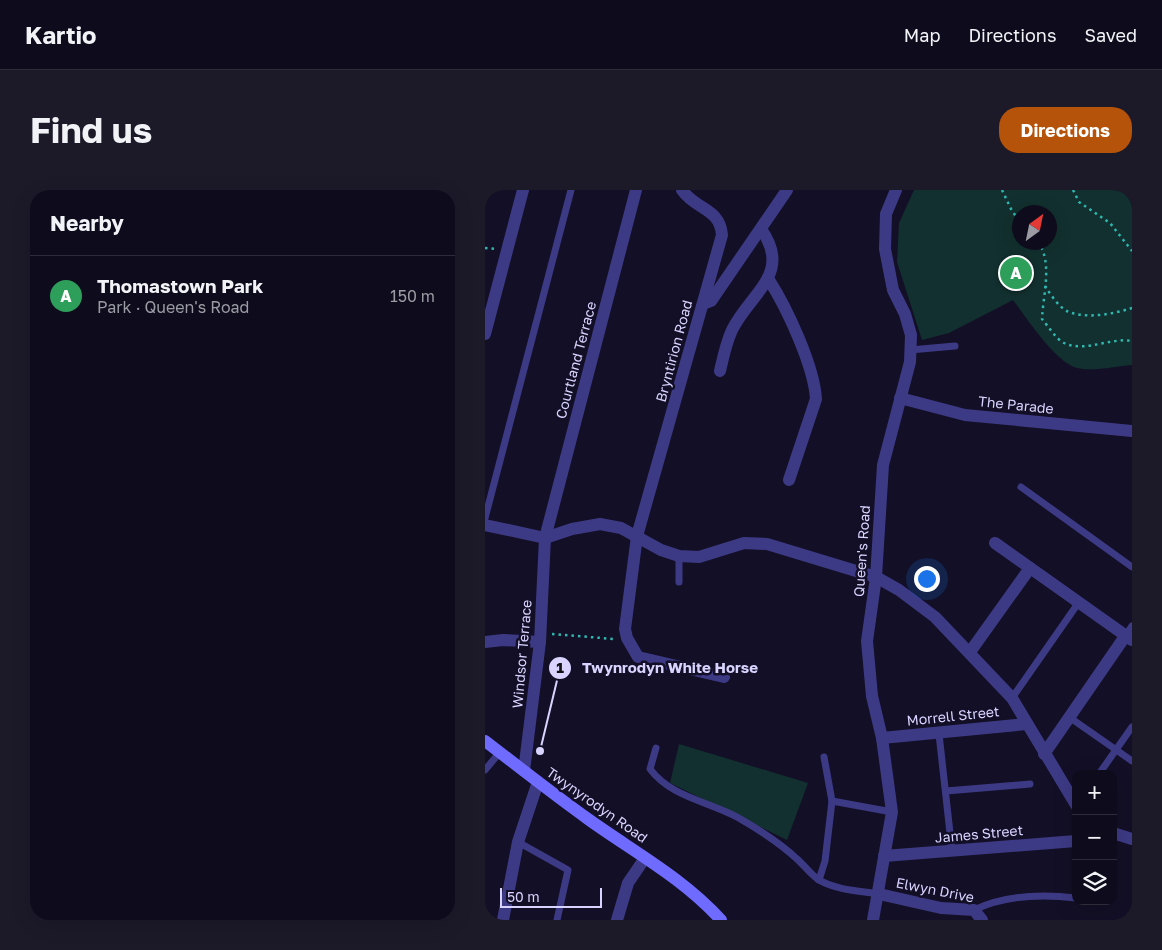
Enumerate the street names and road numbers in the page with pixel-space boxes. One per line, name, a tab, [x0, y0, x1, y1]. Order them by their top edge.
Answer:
street label: Bryntirion Road	[652, 298, 695, 404]
street label: Courtland Terrace	[552, 299, 599, 420]
street label: The Parade	[977, 392, 1055, 417]
street label: Queen's Road	[850, 505, 873, 597]
street label: Windsor Terrace	[508, 599, 535, 709]
street label: Morrell Street	[906, 702, 1000, 729]
street label: Twynyrodyn Road	[543, 763, 651, 846]
street label: James Street	[934, 821, 1024, 846]
street label: Elwyn Drive	[895, 874, 976, 905]

